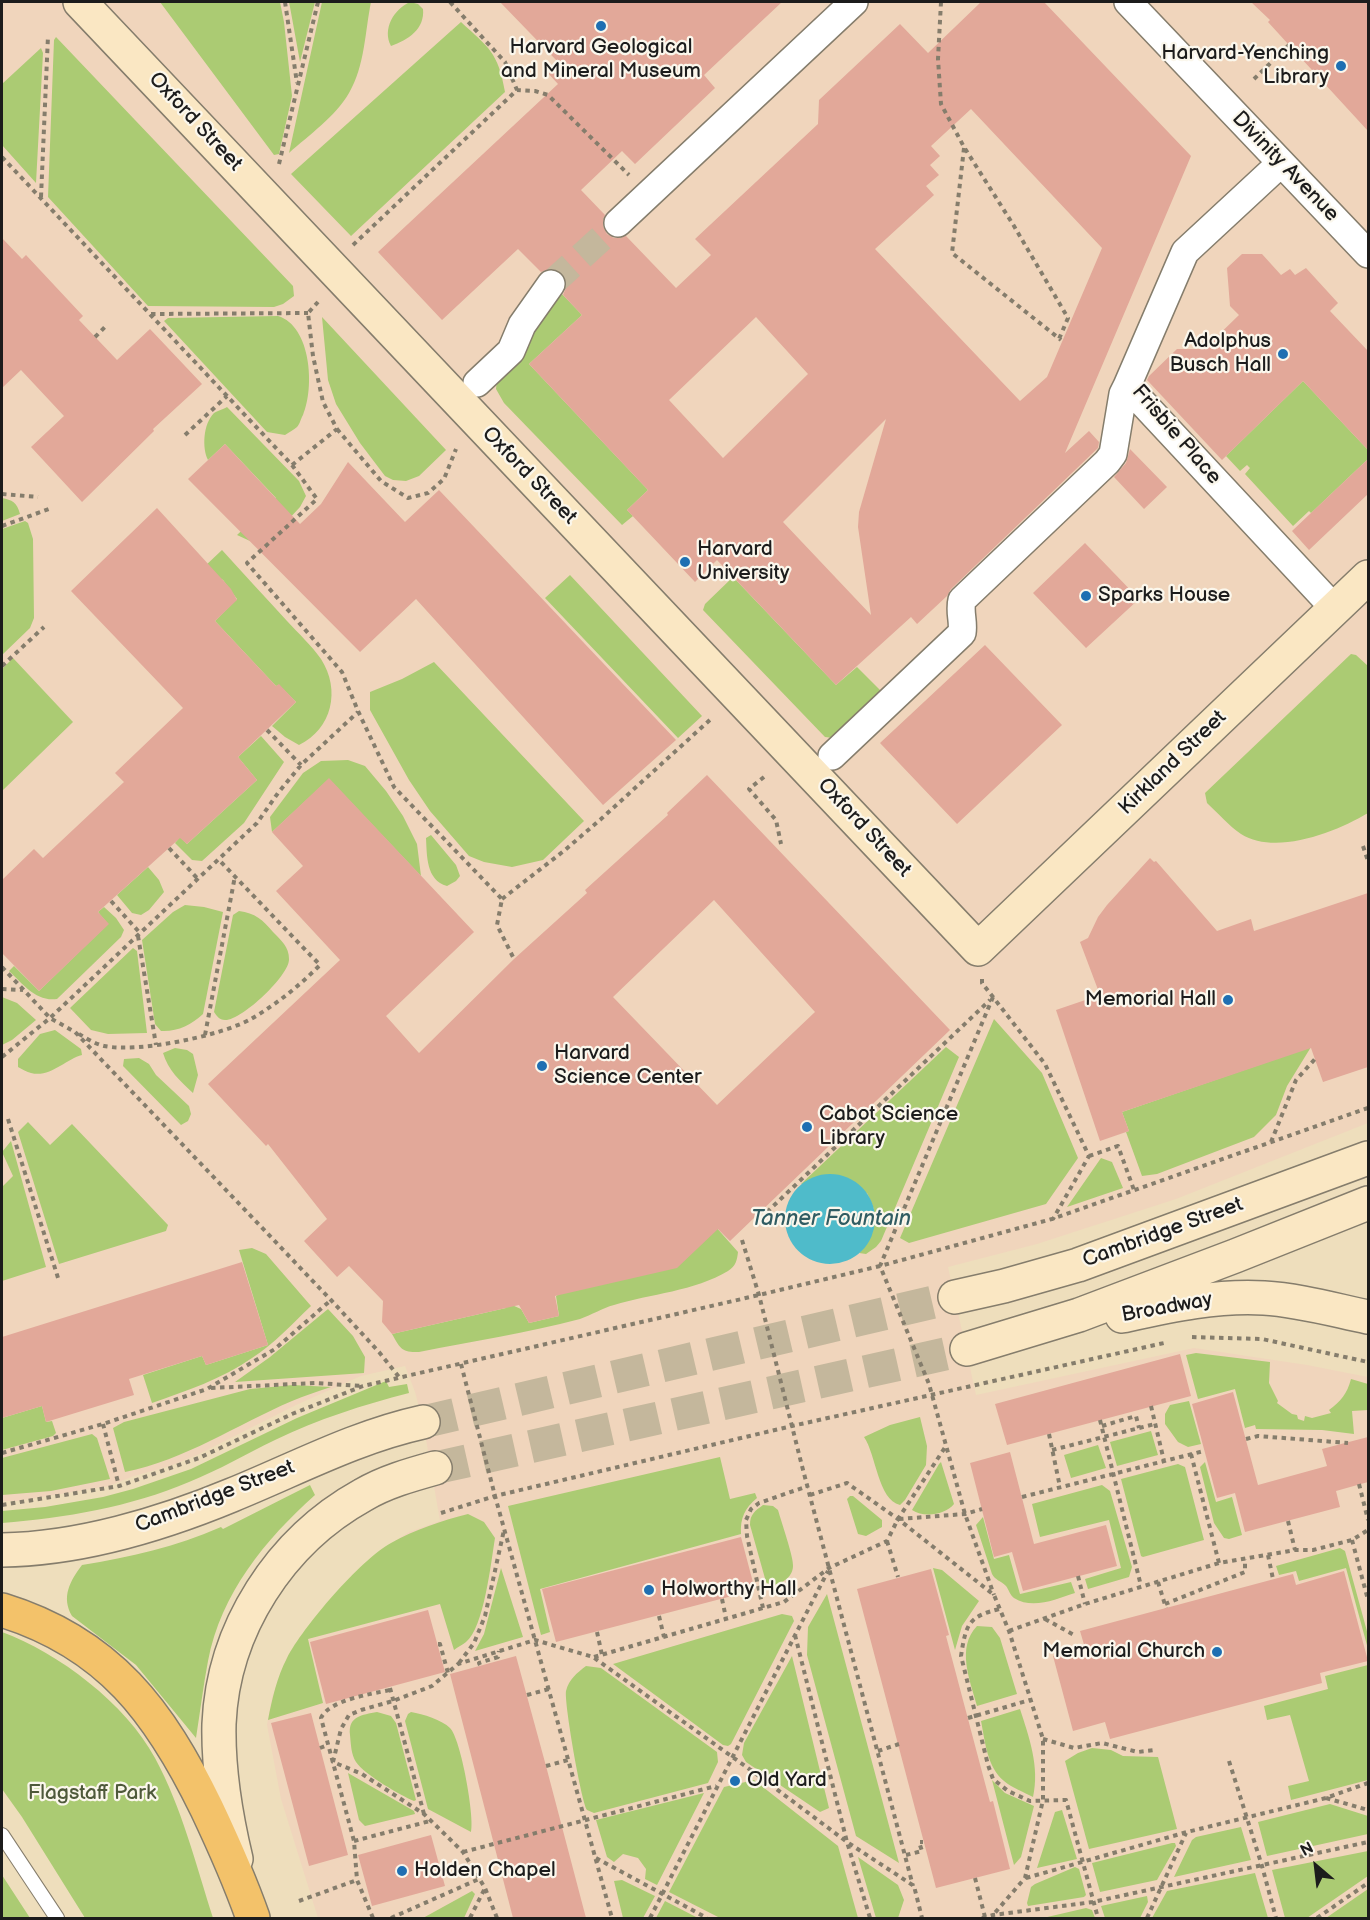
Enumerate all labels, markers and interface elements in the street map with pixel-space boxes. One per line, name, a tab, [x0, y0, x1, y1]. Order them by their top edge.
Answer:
marker: Harvard Geological and Mineral Museum	[594, 19, 608, 33]
place label: Harvard Geological and Mineral Museum	[501, 35, 701, 85]
place label: Harvard-Yenching Library	[1161, 41, 1329, 91]
marker: Harvard-Yenching Library	[1334, 59, 1348, 73]
street label: Oxford Street	[143, 67, 247, 177]
street label: Divinity Avenue	[1226, 107, 1344, 227]
place label: Adolphus Busch Hall	[1169, 329, 1271, 379]
marker: Adolphus Busch Hall	[1276, 347, 1290, 361]
street label: Frisbie Place	[1126, 380, 1226, 490]
street label: Oxford Street	[476, 422, 582, 530]
place label: Harvard University	[697, 537, 790, 587]
marker: Harvard University	[678, 555, 692, 569]
place label: Sparks House	[1098, 583, 1230, 609]
marker: Sparks House	[1079, 589, 1093, 603]
street label: Kirkland Street	[1114, 705, 1232, 821]
street label: Oxford Street	[812, 773, 916, 883]
place label: Memorial Hall	[1085, 987, 1216, 1013]
marker: Memorial Hall	[1221, 993, 1235, 1007]
place label: Harvard Science Center	[554, 1041, 701, 1091]
marker: Harvard Science Center	[535, 1059, 549, 1073]
place label: Cabot Science Library	[819, 1102, 958, 1152]
marker: Cabot Science Library	[800, 1120, 814, 1134]
street label: Cambridge Street	[1079, 1192, 1247, 1274]
water label: Tanner Fountain	[751, 1206, 911, 1232]
street label: Broadway	[1120, 1288, 1214, 1328]
street label: Cambridge Street	[132, 1455, 298, 1539]
place label: Holworthy Hall	[661, 1577, 796, 1603]
marker: Holworthy Hall	[642, 1583, 656, 1597]
place label: Memorial Church	[1042, 1639, 1205, 1665]
marker: Memorial Church	[1210, 1645, 1224, 1659]
place label: Old Yard	[747, 1768, 827, 1794]
marker: Old Yard	[728, 1774, 742, 1788]
park label: Flagstaff Park	[28, 1781, 156, 1807]
north arrow	[1286, 1836, 1346, 1896]
text: N	[1298, 1838, 1317, 1861]
place label: Holden Chapel	[414, 1858, 556, 1884]
marker: Holden Chapel	[395, 1864, 409, 1878]

